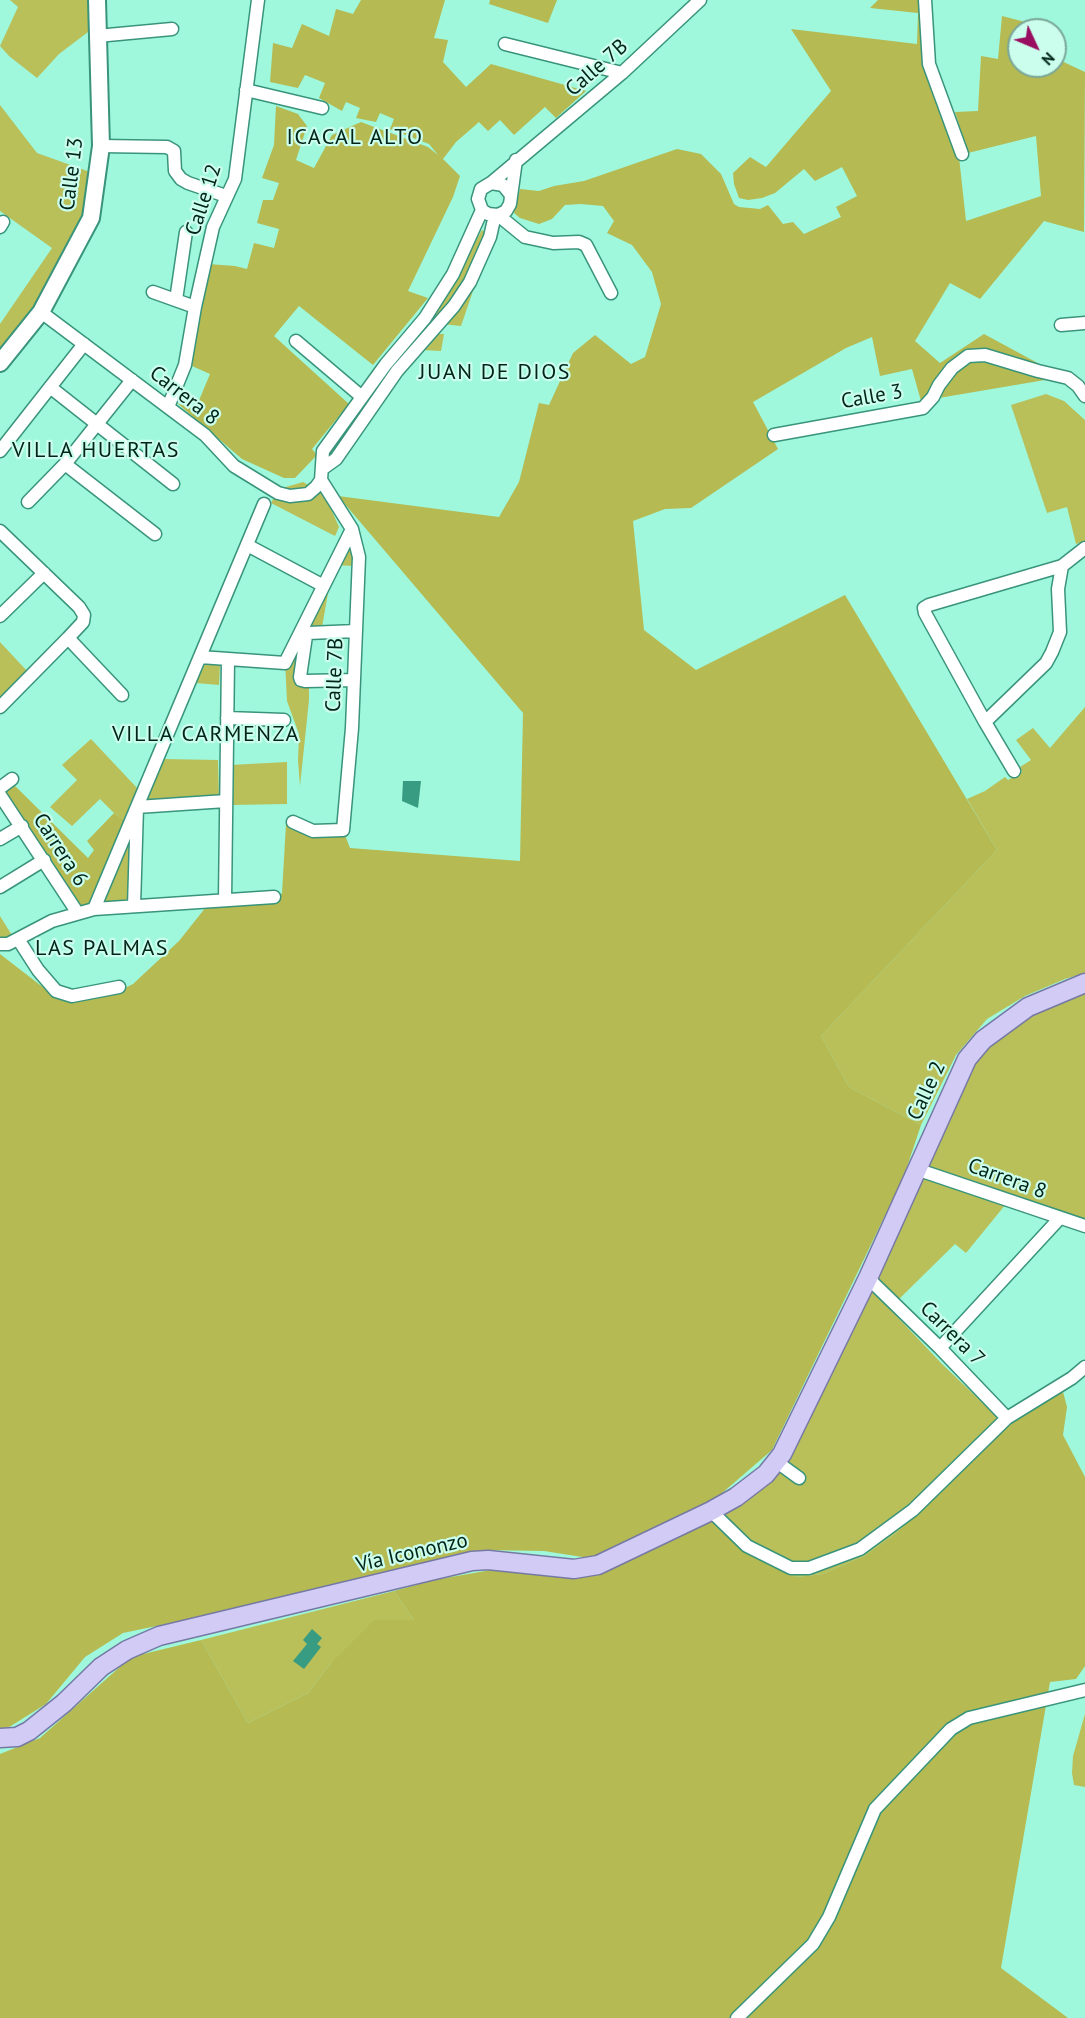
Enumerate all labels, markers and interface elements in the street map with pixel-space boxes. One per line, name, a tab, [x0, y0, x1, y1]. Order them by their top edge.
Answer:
north arrow	[1007, 18, 1067, 78]
street label: Calle 7B	[561, 34, 633, 102]
text: N	[1038, 48, 1059, 70]
district label: ICACAL ALTO	[287, 125, 423, 151]
street label: Calle 13	[55, 136, 89, 212]
street label: Calle 12	[181, 161, 227, 239]
district label: JUAN DE DIOS	[419, 360, 571, 386]
street label: Carrera 8	[144, 361, 224, 431]
street label: Calle 3	[839, 379, 905, 415]
district label: VILLA HUERTAS	[12, 438, 180, 464]
street label: Calle 7B	[321, 637, 349, 713]
district label: VILLA CARMENZA	[112, 722, 300, 748]
street label: Carrera 6	[27, 809, 93, 891]
district label: LAS PALMAS	[35, 936, 169, 962]
street label: Calle 2	[902, 1058, 952, 1124]
street label: Carrera 8	[964, 1153, 1050, 1205]
street label: Carrera 7	[914, 1296, 990, 1372]
street label: Vía Icononzo	[354, 1528, 470, 1578]

